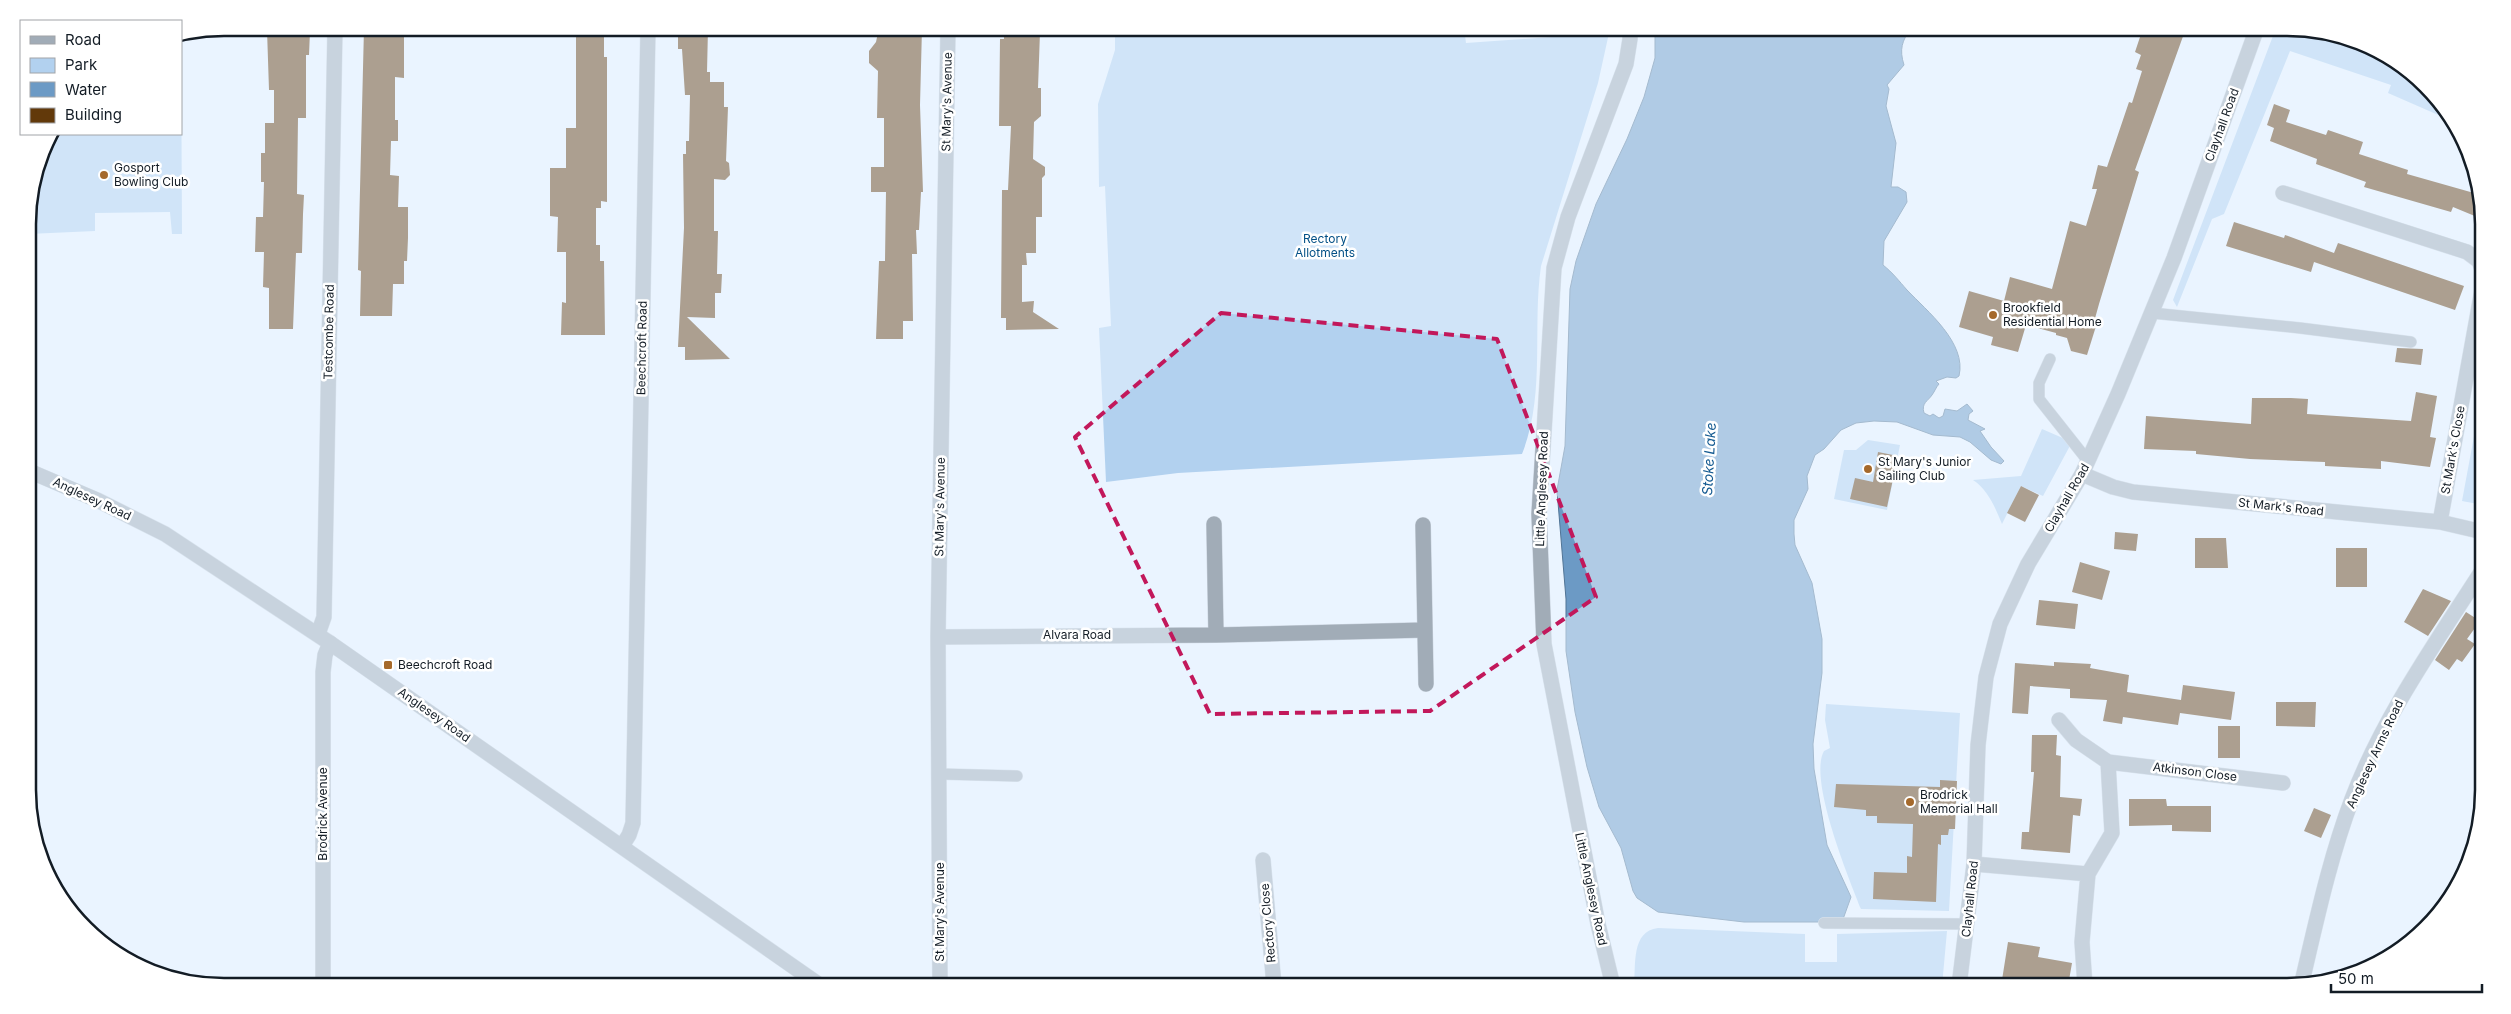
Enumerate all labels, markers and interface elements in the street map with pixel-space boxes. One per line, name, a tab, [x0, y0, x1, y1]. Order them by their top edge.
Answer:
legend	[20, 20, 182, 135]
text: Road	[65, 30, 101, 49]
street label: St Mary's Avenue	[938, 52, 955, 152]
text: Park	[65, 55, 98, 74]
text: Water	[65, 80, 107, 99]
street label: Clayhall Road	[2201, 86, 2242, 164]
text: Building	[65, 105, 122, 124]
place label: Gosport Bowling Club	[114, 160, 188, 189]
marker: Gosport Bowling Club	[98, 169, 110, 181]
park label: Rectory Allotments	[1295, 231, 1355, 260]
street label: Testcombe Road	[320, 284, 337, 380]
place label: Brookfield Residential Home	[2003, 300, 2102, 329]
street label: Beechcroft Road	[633, 301, 650, 395]
marker: Brookfield Residential Home	[1987, 309, 1999, 321]
street label: St Mark's Close	[2437, 405, 2468, 495]
water label: Stoke Lake	[1698, 422, 1719, 496]
street label: Little Anglesey Road	[1532, 431, 1551, 547]
place label: St Mary's Junior Sailing Club	[1878, 454, 1971, 483]
street label: St Mary's Avenue	[931, 457, 948, 557]
street label: Clayhall Road	[2041, 461, 2092, 535]
marker: St Mary's Junior Sailing Club	[1862, 463, 1874, 475]
street label: Anglesey Road	[51, 474, 134, 523]
street label: St Mark's Road	[2237, 495, 2325, 518]
street label: Alvara Road	[1043, 627, 1111, 642]
place label: Beechcroft Road	[398, 657, 492, 672]
marker: Beechcroft Road	[382, 659, 394, 671]
street label: Anglesey Road	[395, 684, 473, 745]
street label: Anglesey Arms Road	[2343, 697, 2406, 810]
street label: Atkinson Close	[2152, 759, 2238, 784]
street label: Brodrick Avenue	[315, 767, 330, 861]
place label: Brodrick Memorial Hall	[1920, 787, 1998, 816]
marker: Brodrick Memorial Hall	[1904, 796, 1916, 808]
street label: Little Anglesey Road	[1572, 831, 1611, 947]
street label: Clayhall Road	[1958, 860, 1981, 938]
street label: St Mary's Avenue	[932, 862, 947, 962]
street label: Rectory Close	[1257, 883, 1278, 963]
scale bar	[2331, 962, 2482, 994]
text: 50 m	[2338, 969, 2374, 988]

